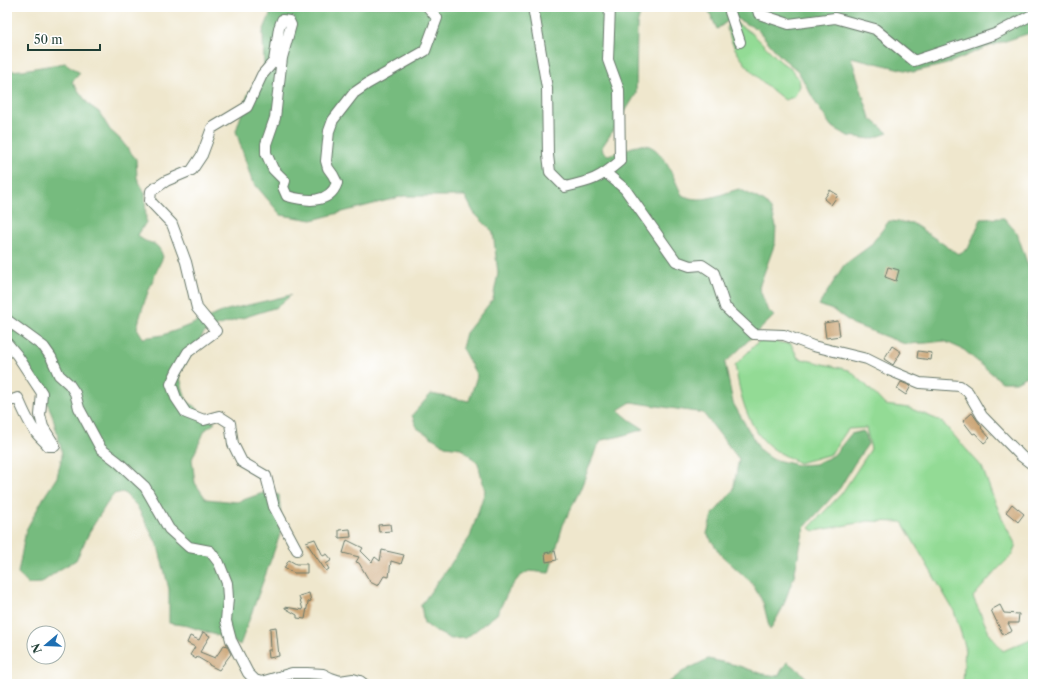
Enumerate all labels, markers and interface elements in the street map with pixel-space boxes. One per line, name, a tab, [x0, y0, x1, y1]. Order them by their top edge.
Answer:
scale bar	[28, 26, 100, 52]
text: 50 m	[34, 32, 63, 47]
north arrow	[26, 625, 66, 665]
text: N	[28, 641, 45, 655]

